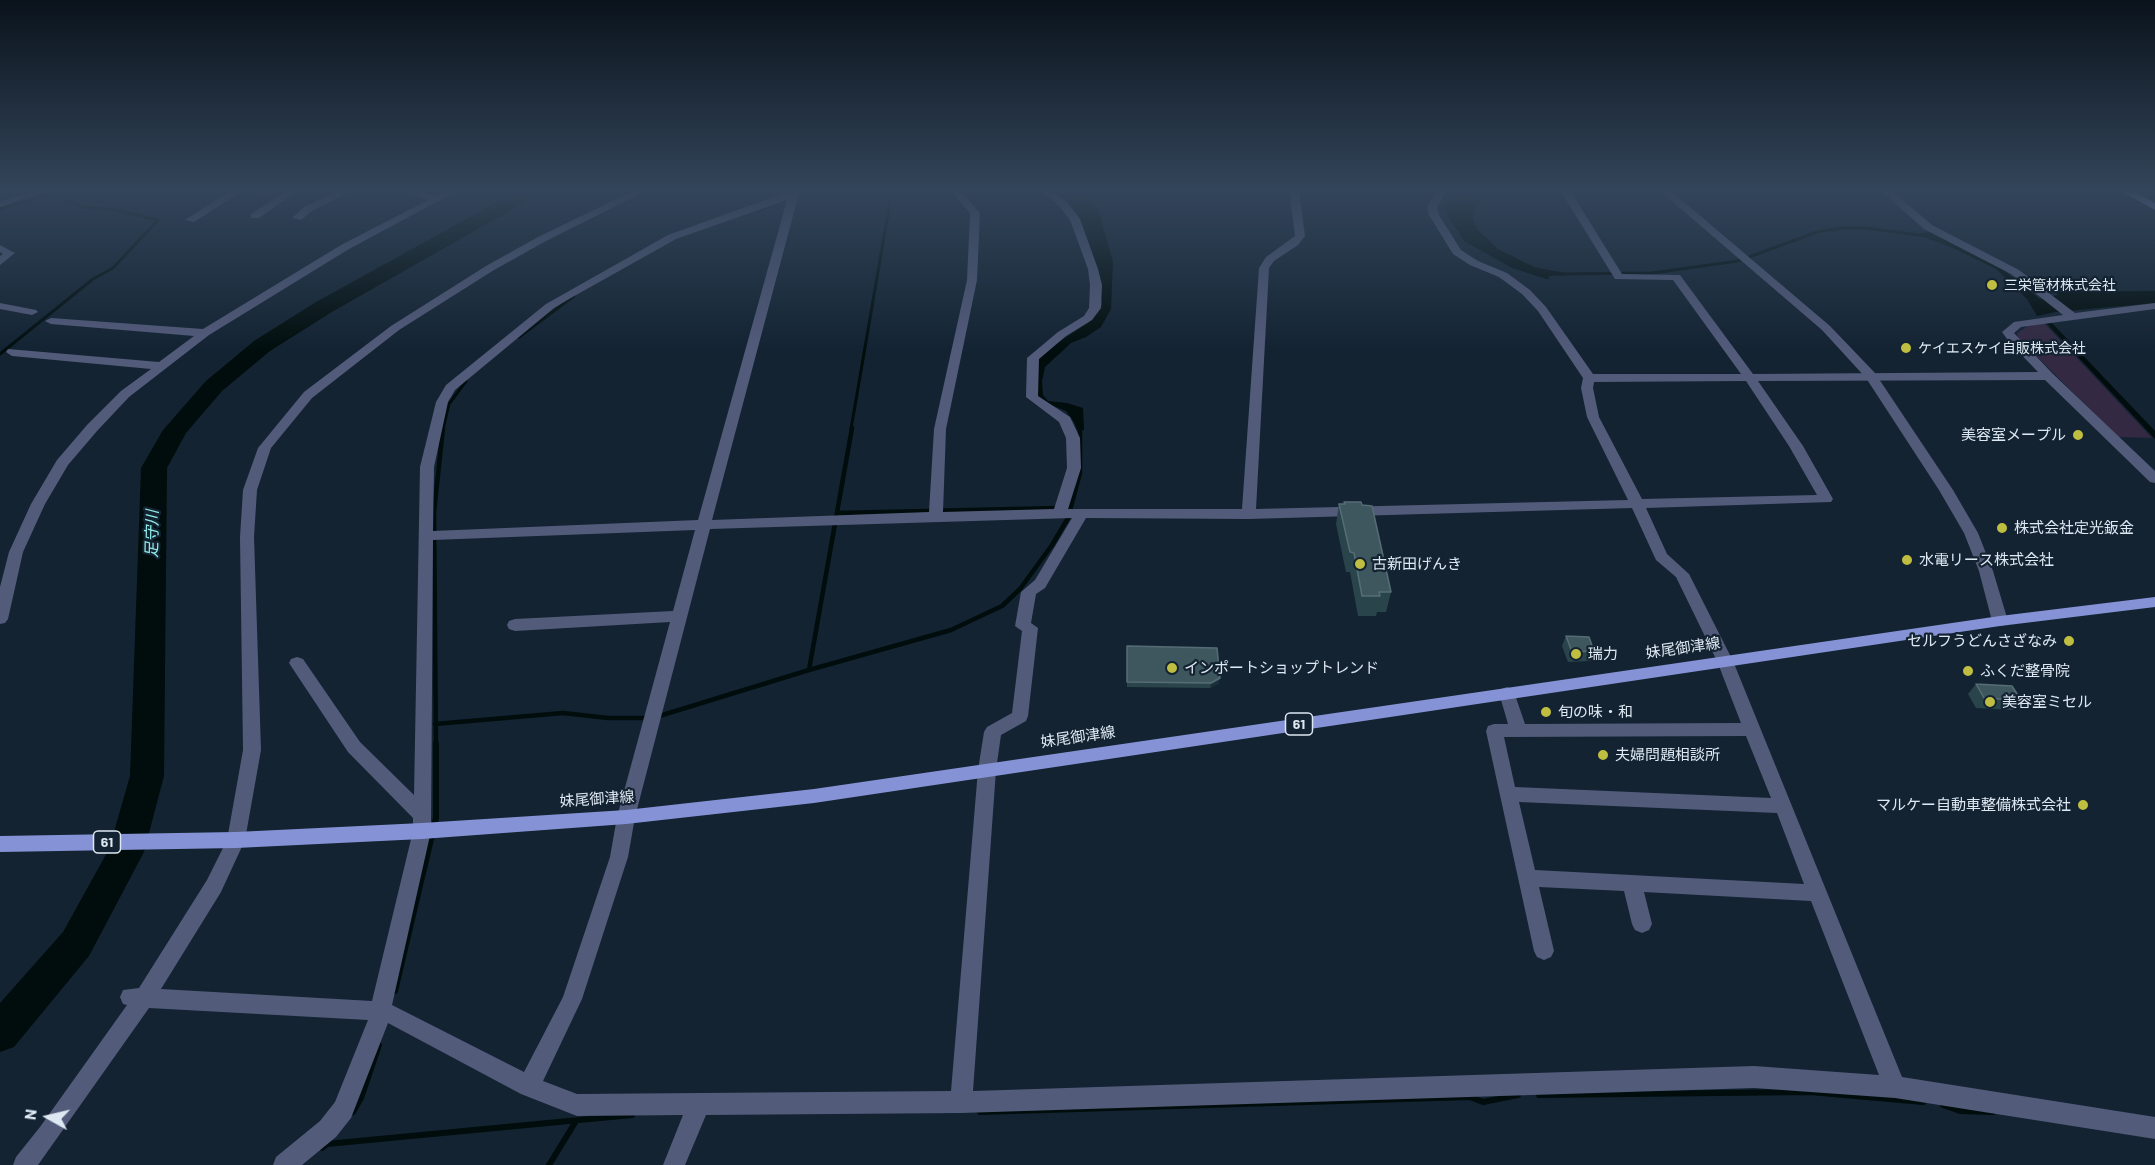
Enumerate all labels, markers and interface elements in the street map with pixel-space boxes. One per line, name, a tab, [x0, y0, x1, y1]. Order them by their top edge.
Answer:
place label: 三栄管材株式会社	[2004, 277, 2116, 293]
marker: 三栄管材株式会社	[1985, 278, 1999, 292]
place label: ケイエスケイ自販株式会社	[1918, 340, 2086, 356]
marker: ケイエスケイ自販株式会社	[1899, 341, 1913, 355]
place label: 美容室メープル	[1961, 426, 2066, 444]
marker: 美容室メープル	[2071, 428, 2085, 442]
water label: 足守川	[142, 510, 162, 558]
place label: 株式会社定光鈑金	[2014, 519, 2134, 537]
marker: 株式会社定光鈑金	[1995, 521, 2009, 535]
place label: 水電リース株式会社	[1919, 551, 2054, 569]
marker: 水電リース株式会社	[1900, 553, 1914, 567]
place label: 古新田げんき	[1372, 555, 1462, 573]
marker: 古新田げんき	[1353, 557, 1367, 571]
place label: セルフうどんさざなみ	[1907, 632, 2057, 650]
street label: 妹尾御津線	[1645, 634, 1721, 662]
marker: セルフうどんさざなみ	[2062, 634, 2076, 648]
place label: 瑞力	[1588, 645, 1618, 663]
marker: 瑞力	[1569, 647, 1583, 661]
place label: インポートショップトレンド	[1184, 659, 1379, 677]
marker: インポートショップトレンド	[1165, 661, 1179, 675]
place label: ふくだ整骨院	[1980, 662, 2070, 680]
marker: ふくだ整骨院	[1961, 664, 1975, 678]
place label: 美容室ミセル	[2002, 693, 2092, 711]
marker: 美容室ミセル	[1983, 695, 1997, 709]
place label: 旬の味・和	[1558, 703, 1633, 721]
marker: 旬の味・和	[1539, 705, 1553, 719]
road number: 61	[1286, 713, 1312, 735]
street label: 妹尾御津線	[1040, 723, 1116, 751]
place label: 夫婦問題相談所	[1615, 746, 1720, 764]
marker: 夫婦問題相談所	[1596, 748, 1610, 762]
street label: 妹尾御津線	[559, 787, 635, 811]
place label: マルケー自動車整備株式会社	[1876, 796, 2071, 814]
marker: マルケー自動車整備株式会社	[2076, 798, 2090, 812]
road number: 61	[94, 831, 120, 853]
north arrow	[18, 1087, 78, 1147]
text: N	[20, 1108, 40, 1121]

